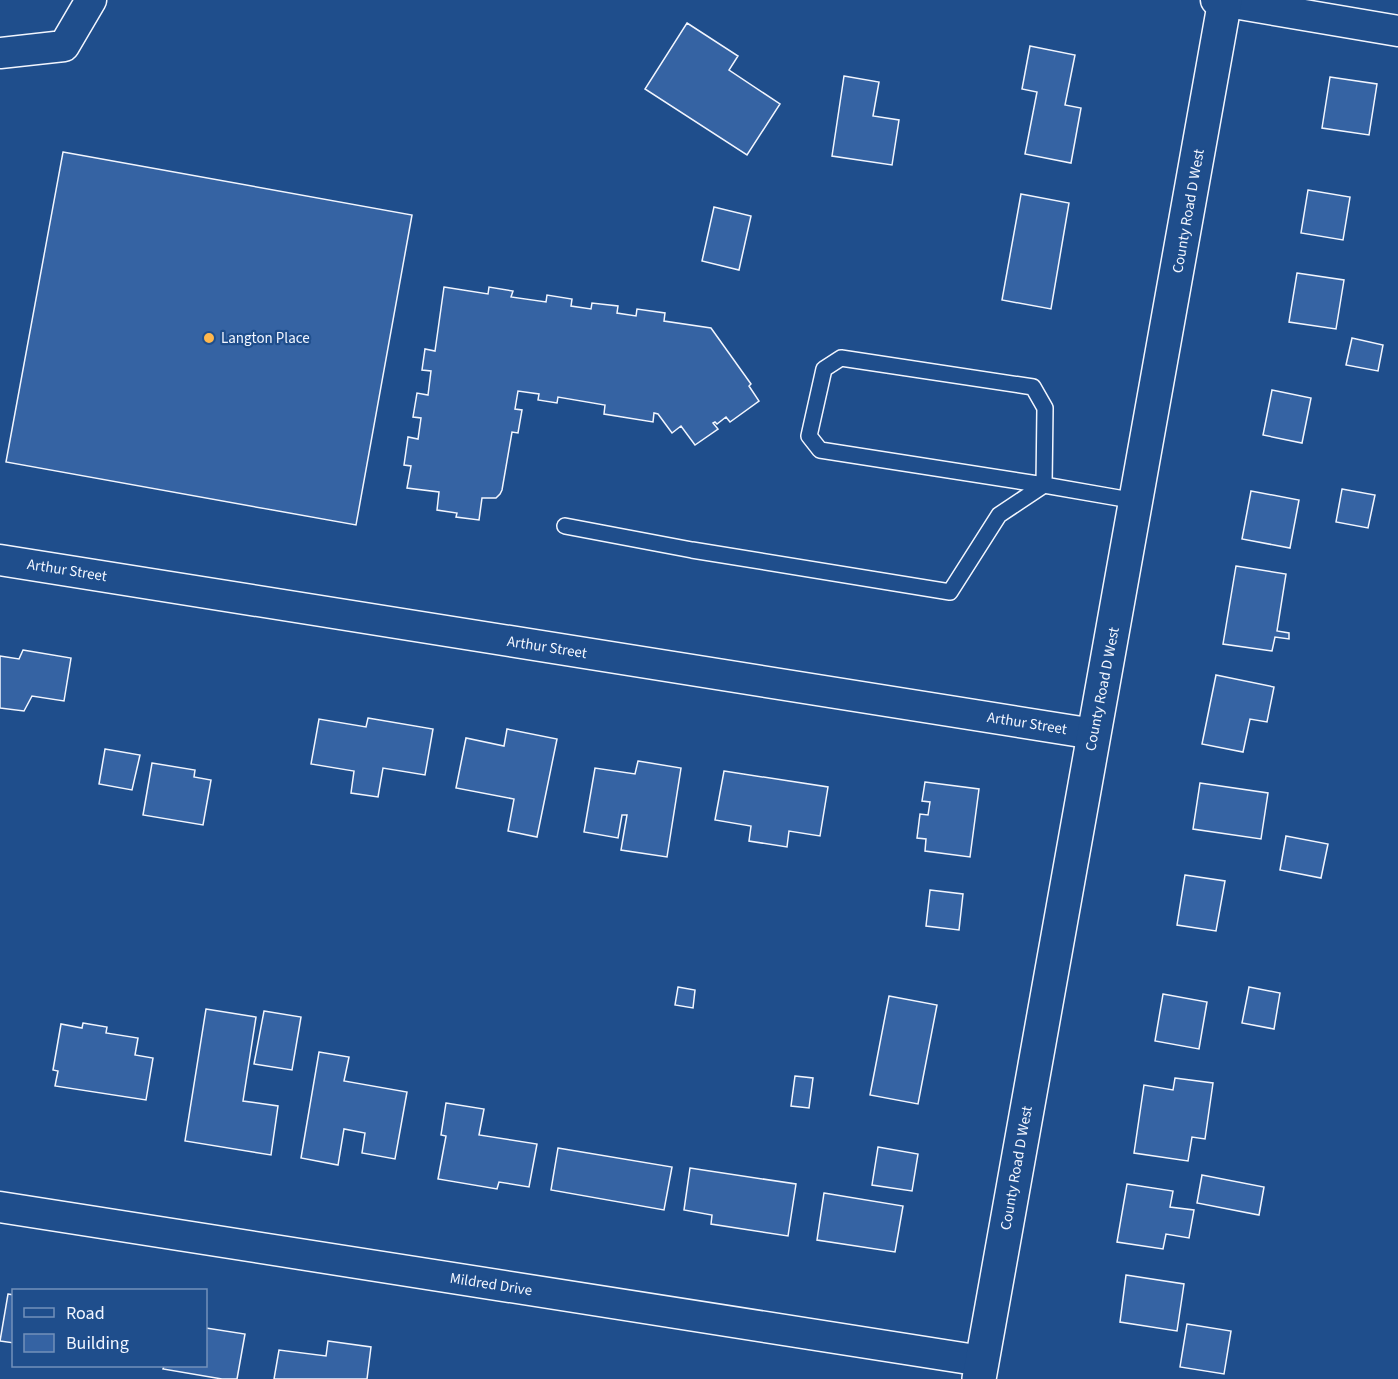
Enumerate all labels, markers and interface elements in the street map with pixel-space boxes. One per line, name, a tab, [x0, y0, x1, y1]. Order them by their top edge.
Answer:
street label: County Road D West	[1167, 147, 1210, 275]
place label: Langton Place	[221, 328, 310, 349]
marker: Langton Place	[202, 331, 216, 345]
street label: Arthur Street	[26, 554, 108, 587]
street label: County Road D West	[1080, 625, 1125, 753]
street label: Arthur Street	[506, 631, 588, 664]
street label: Arthur Street	[986, 707, 1068, 740]
street label: County Road D West	[995, 1104, 1038, 1232]
street label: Mildred Drive	[448, 1268, 534, 1301]
legend	[12, 1289, 207, 1367]
text: Road	[66, 1301, 105, 1326]
text: Building	[66, 1331, 129, 1356]

